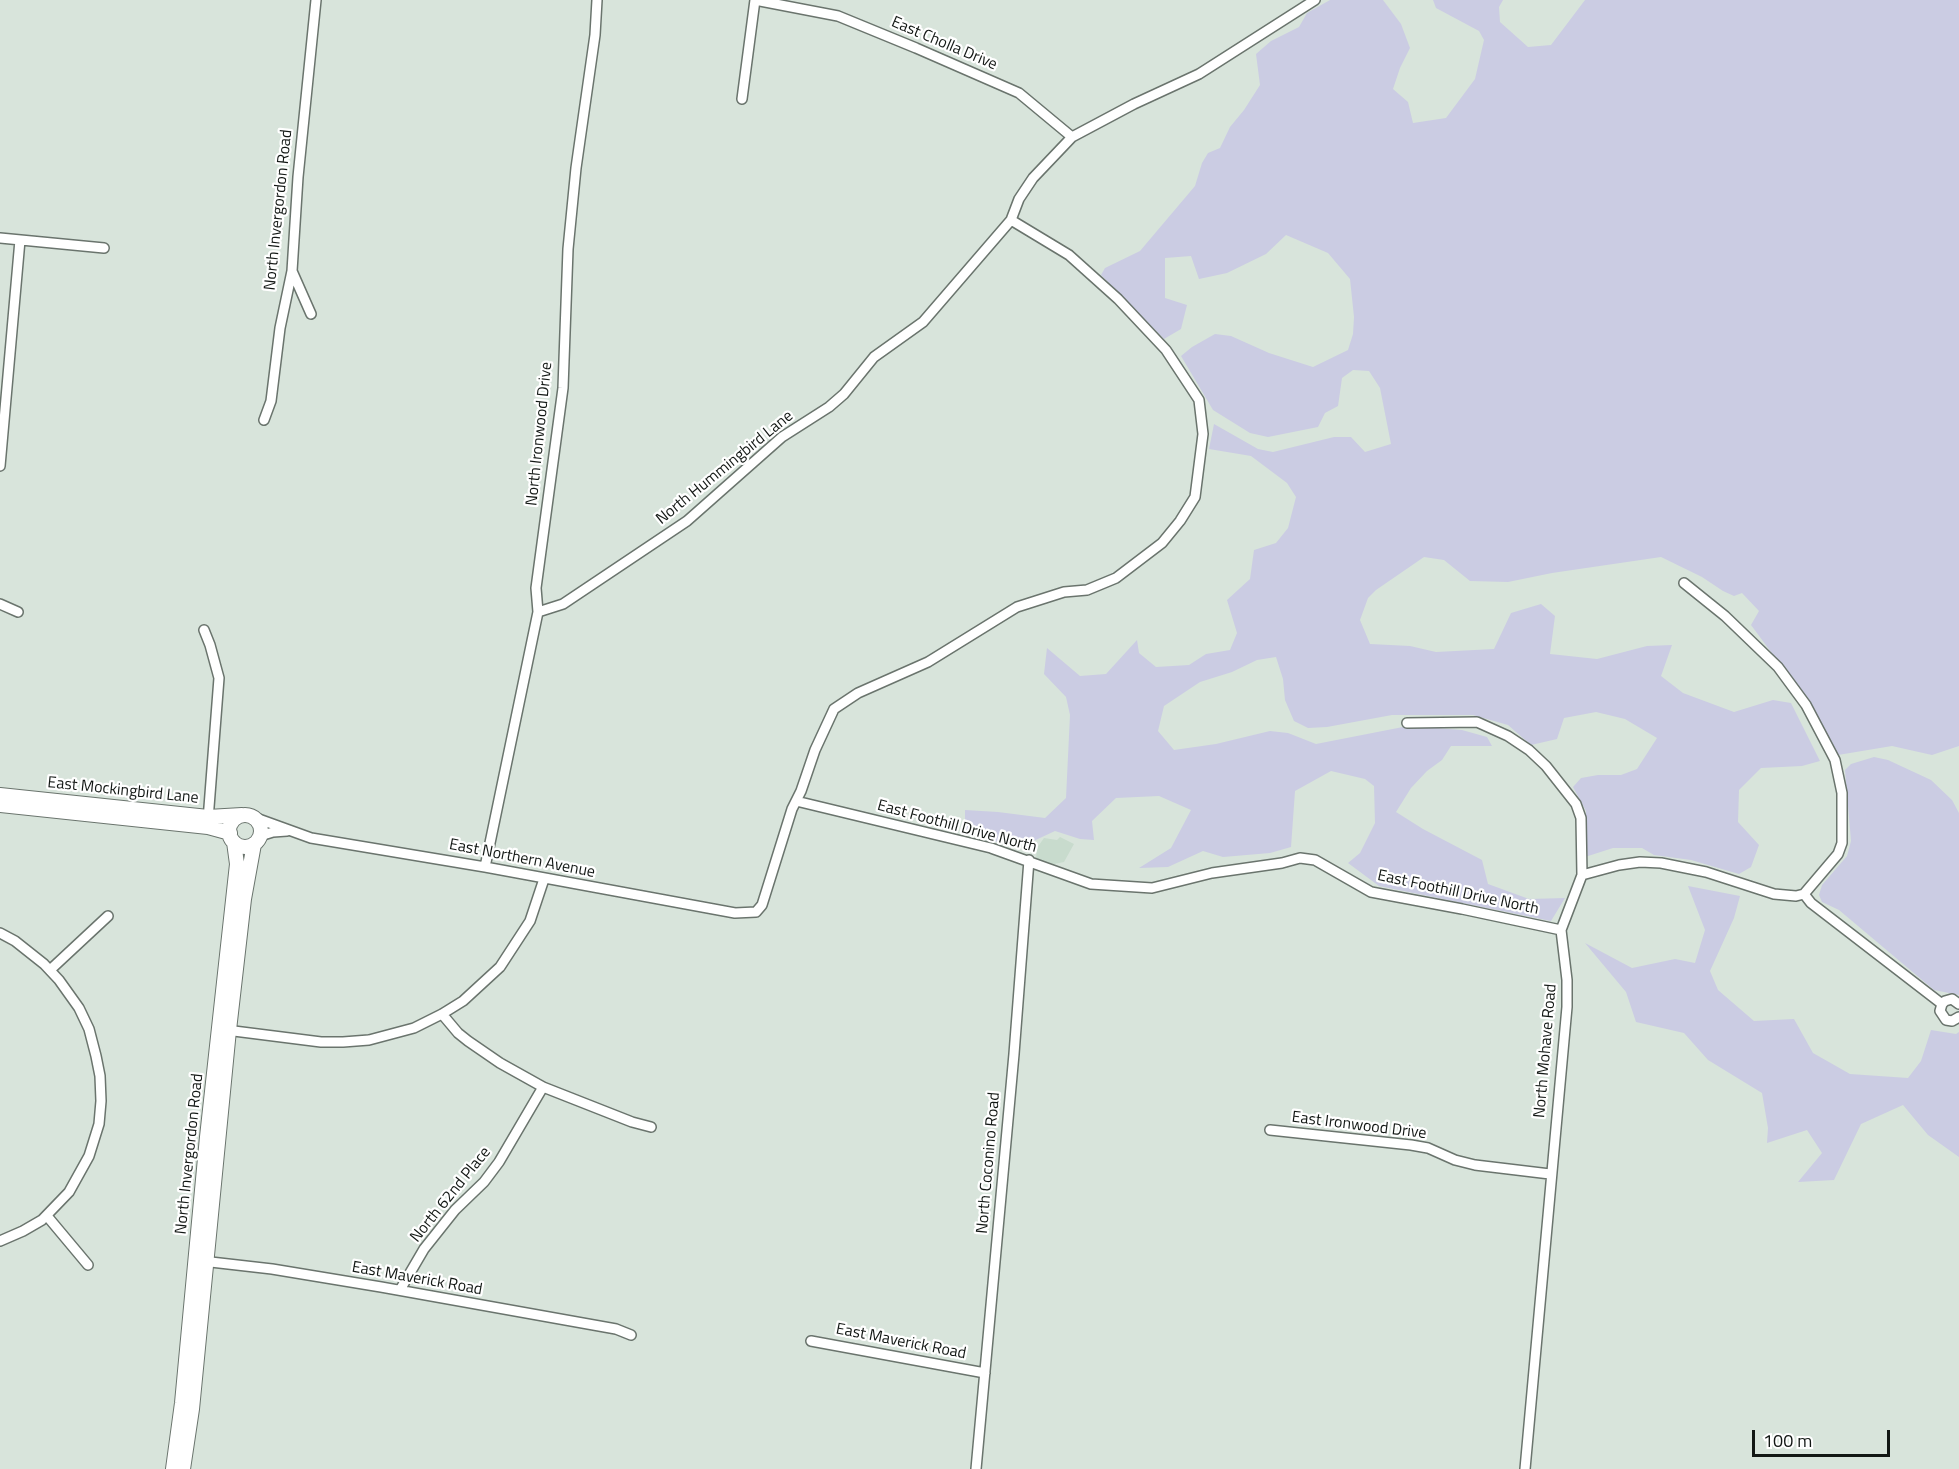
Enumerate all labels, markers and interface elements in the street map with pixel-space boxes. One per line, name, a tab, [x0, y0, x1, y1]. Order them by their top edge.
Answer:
street label: East Cholla Drive	[888, 13, 1000, 75]
street label: North Invergordon Road	[261, 129, 297, 291]
street label: North Ironwood Drive	[523, 361, 557, 507]
street label: North Hummingbird Lane	[653, 407, 797, 529]
street label: East Mockingbird Lane	[47, 774, 199, 808]
street label: East Foothill Drive North	[875, 796, 1039, 858]
street label: East Northern Avenue	[447, 835, 597, 883]
street label: East Foothill Drive North	[1376, 867, 1540, 919]
street label: North Mohave Road	[1531, 983, 1561, 1119]
street label: North Invergordon Road	[172, 1073, 208, 1235]
street label: North Coconino Road	[973, 1091, 1005, 1235]
street label: East Ironwood Drive	[1290, 1108, 1428, 1144]
street label: North 62nd Place	[407, 1143, 495, 1247]
street label: East Maverick Road	[350, 1258, 484, 1300]
street label: East Maverick Road	[834, 1320, 968, 1364]
scale bar	[1755, 1418, 1893, 1456]
text: 100 m	[1763, 1427, 1812, 1454]

